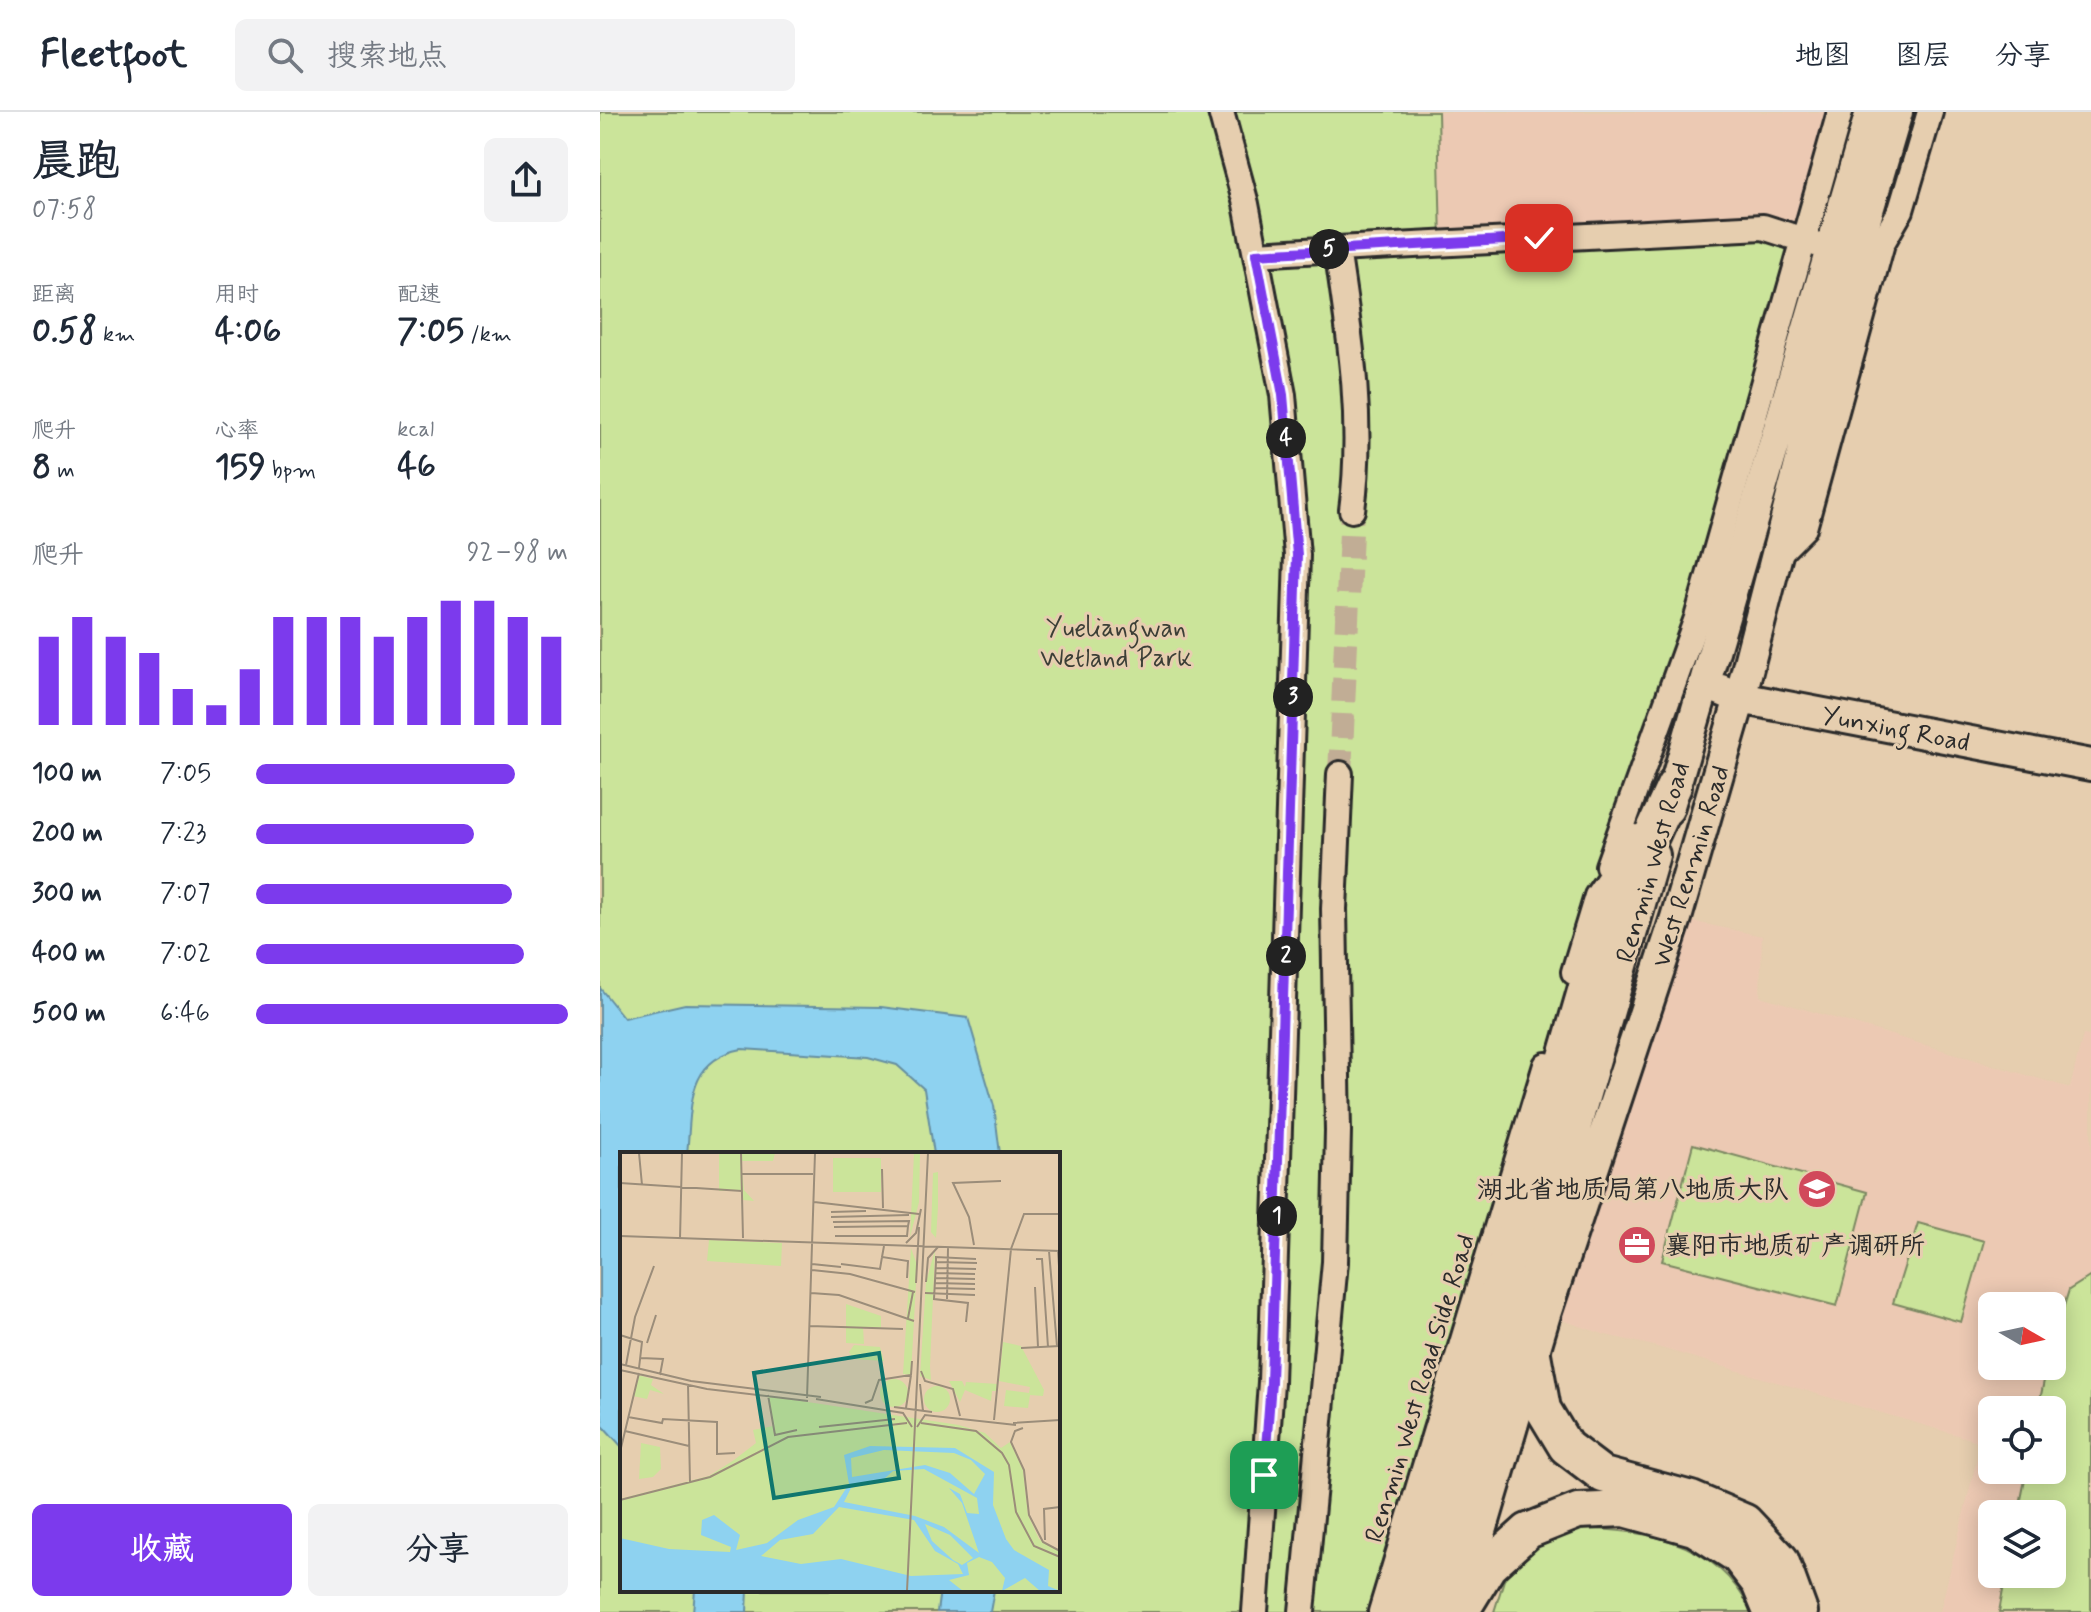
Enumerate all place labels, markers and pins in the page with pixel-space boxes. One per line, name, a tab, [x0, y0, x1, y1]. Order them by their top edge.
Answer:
pin	[1505, 204, 1573, 272]
pin: 5	[1309, 229, 1349, 269]
pin: 4	[1266, 418, 1306, 458]
pin: 3	[1273, 677, 1313, 717]
pin: 2	[1266, 936, 1306, 976]
school or university icon: 湖北省地质局第八地质大队	[1796, 1168, 1838, 1210]
place label: 湖北省地质局第八地质大队	[1477, 1174, 1789, 1208]
pin: 1	[1257, 1196, 1297, 1236]
office icon: 襄阳市地质矿产调研所	[1616, 1224, 1658, 1266]
place label: 襄阳市地质矿产调研所	[1665, 1230, 1925, 1264]
pin	[1230, 1441, 1298, 1509]

